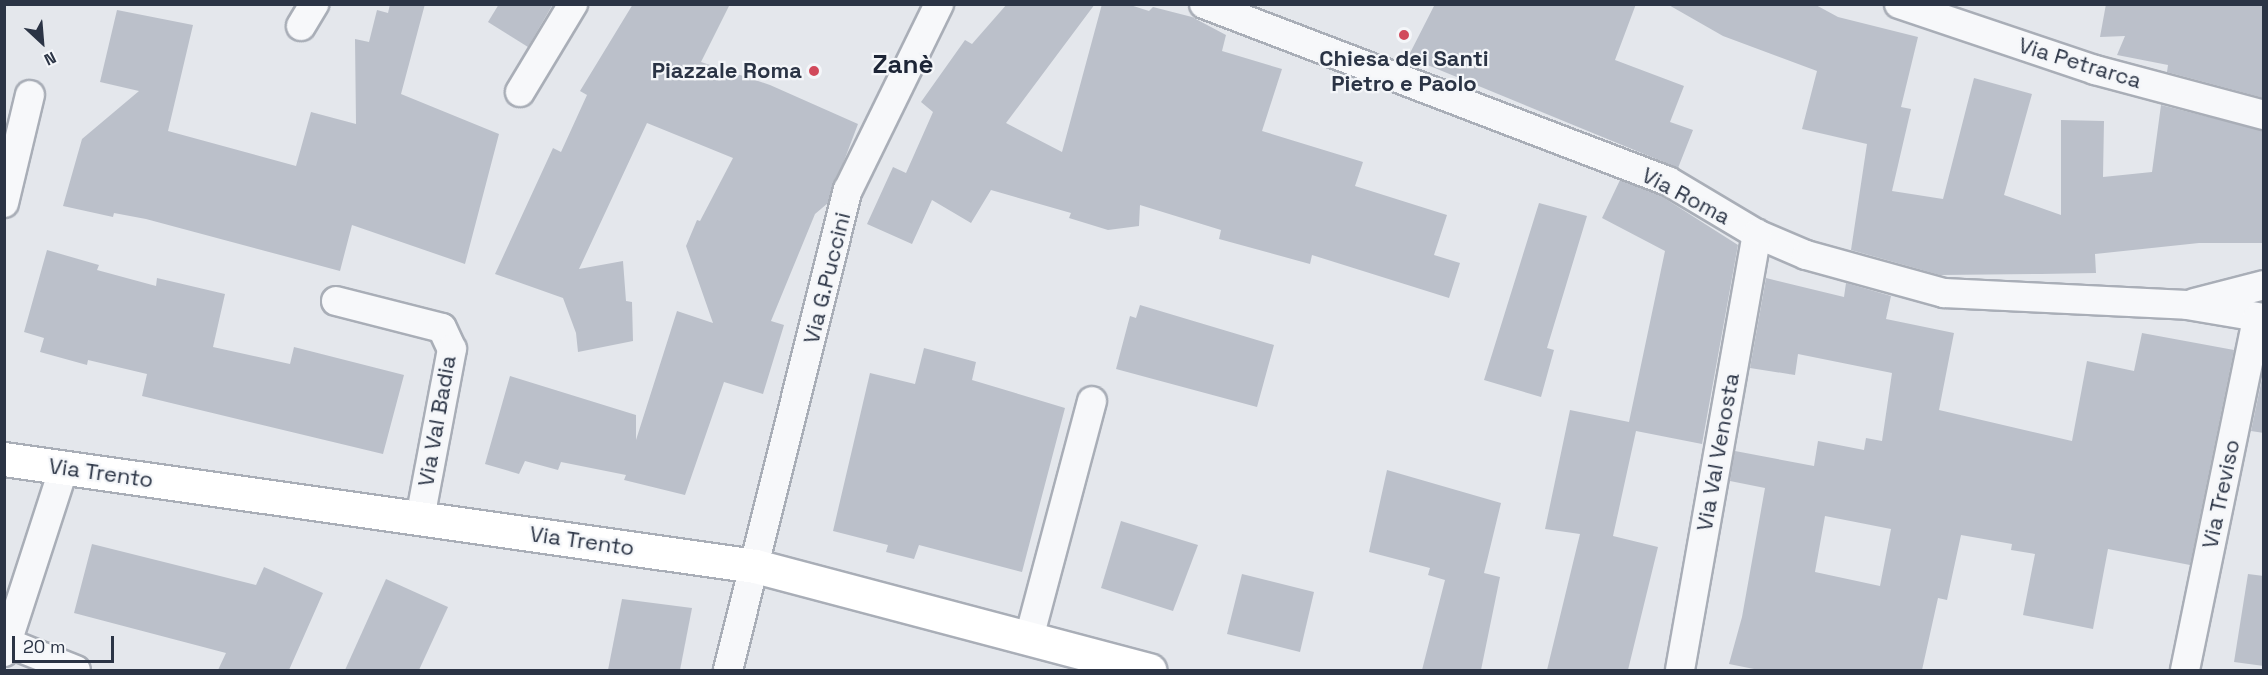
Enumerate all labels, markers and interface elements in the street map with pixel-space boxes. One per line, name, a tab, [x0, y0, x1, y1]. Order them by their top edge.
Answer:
north arrow	[12, 12, 72, 72]
marker: Chiesa dei Santi Pietro e Paolo	[1397, 28, 1411, 42]
street label: Via Petrarca	[2015, 32, 2145, 94]
place label: Chiesa dei Santi Pietro e Paolo	[1319, 45, 1489, 96]
text: N	[41, 47, 60, 70]
district label: Zanè	[872, 49, 934, 81]
place label: Piazzale Roma	[652, 58, 802, 84]
marker: Piazzale Roma	[807, 64, 821, 78]
street label: Via Roma	[1637, 162, 1735, 230]
street label: Via G.Puccini	[798, 209, 856, 347]
street label: Via Val Badia	[412, 353, 462, 489]
street label: Via Val Venosta	[1691, 371, 1745, 533]
street label: Via Treviso	[2196, 437, 2246, 551]
street label: Via Trento	[47, 453, 155, 493]
street label: Via Trento	[528, 521, 636, 561]
scale bar	[15, 624, 117, 662]
text: 20 m	[23, 635, 66, 658]

